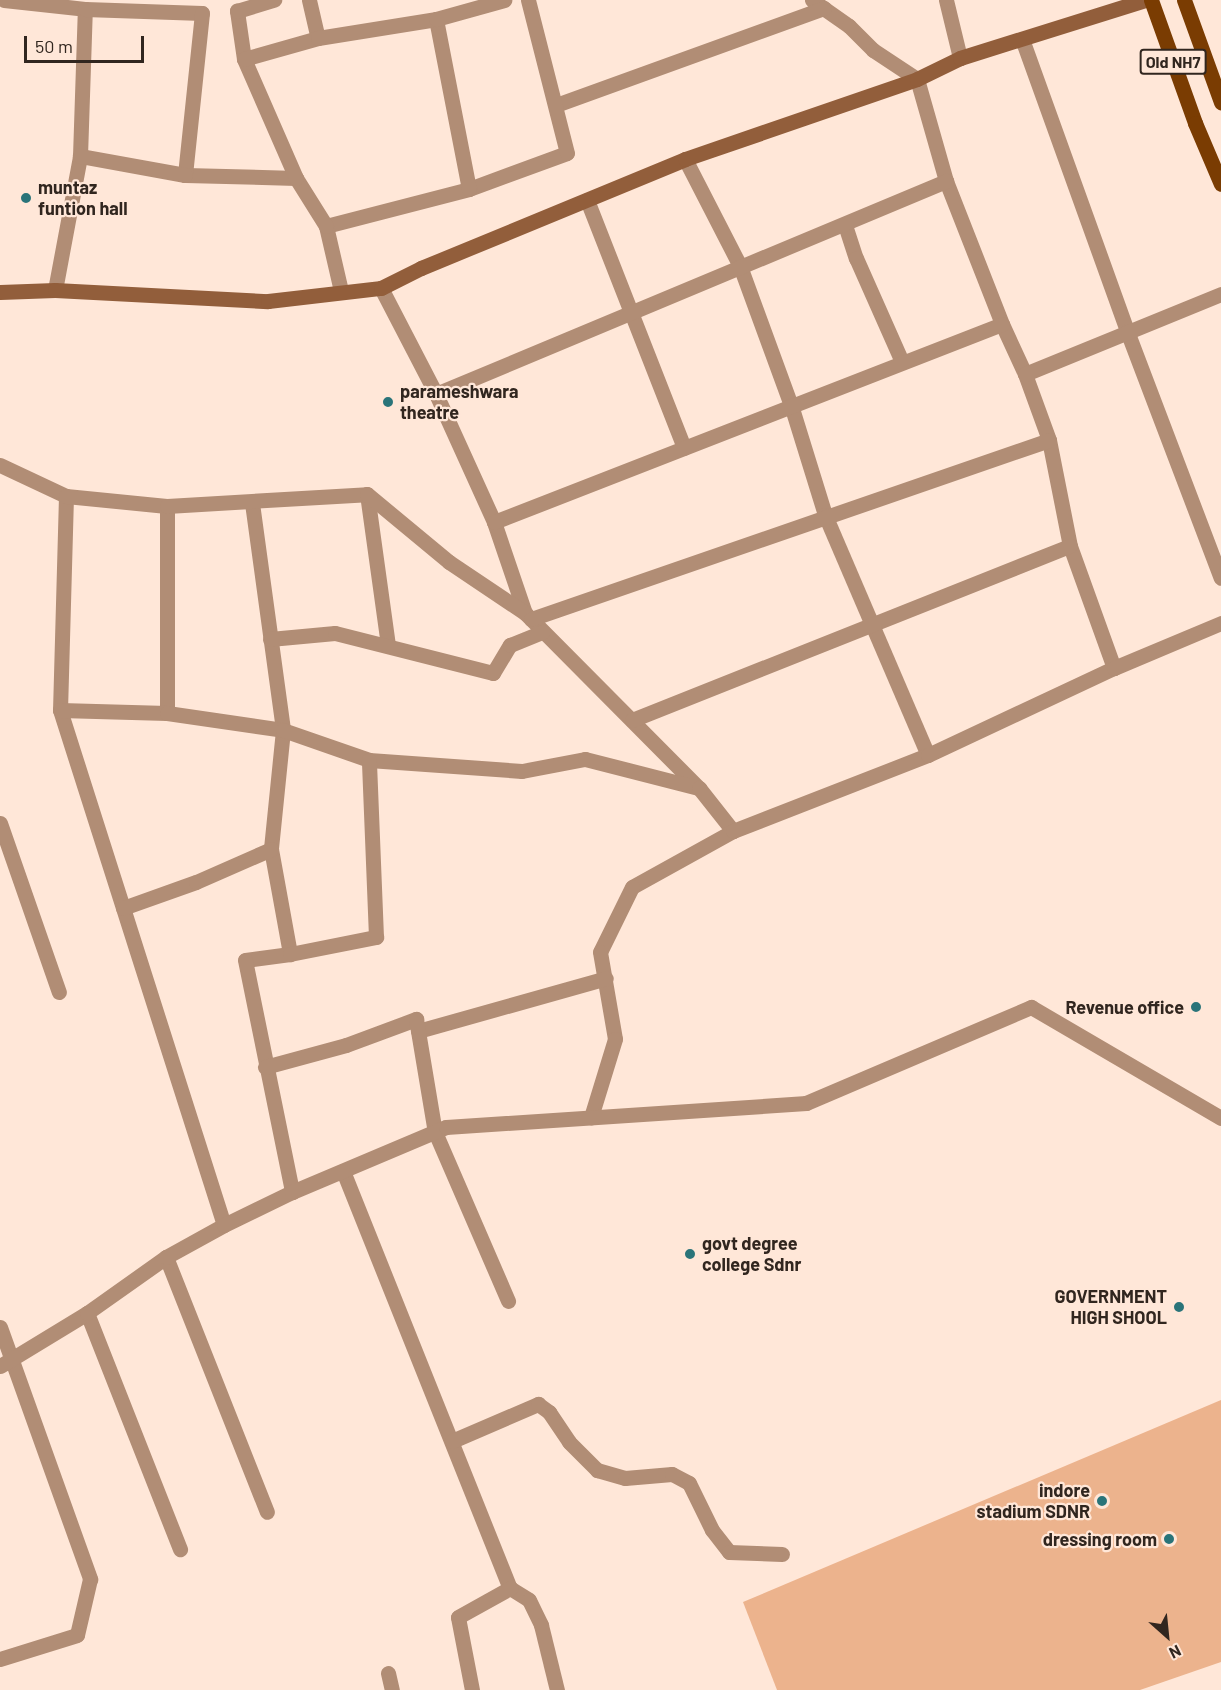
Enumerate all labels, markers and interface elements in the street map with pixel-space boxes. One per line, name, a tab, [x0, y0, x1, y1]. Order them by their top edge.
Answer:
scale bar	[27, 24, 147, 62]
text: 50 m	[35, 35, 73, 57]
road number: Old NH7	[1138, 49, 1208, 75]
place label: muntaz funtion hall	[38, 177, 128, 219]
marker: muntaz funtion hall	[19, 191, 33, 205]
place label: parameshwara theatre	[400, 381, 519, 424]
marker: parameshwara theatre	[381, 395, 395, 409]
place label: Revenue office	[1065, 996, 1184, 1018]
marker: Revenue office	[1189, 1000, 1203, 1014]
place label: govt degree college Sdnr	[702, 1233, 801, 1276]
marker: govt degree college Sdnr	[683, 1247, 697, 1261]
place label: GOVERNMENT HIGH SHOOL	[1055, 1286, 1167, 1328]
marker: GOVERNMENT HIGH SHOOL	[1172, 1300, 1186, 1314]
place label: indore stadium SDNR	[977, 1480, 1090, 1522]
marker: indore stadium SDNR	[1095, 1494, 1109, 1508]
place label: dressing room	[1043, 1528, 1157, 1550]
marker: dressing room	[1162, 1532, 1176, 1546]
north arrow	[1137, 1606, 1197, 1666]
text: N	[1166, 1642, 1184, 1663]

